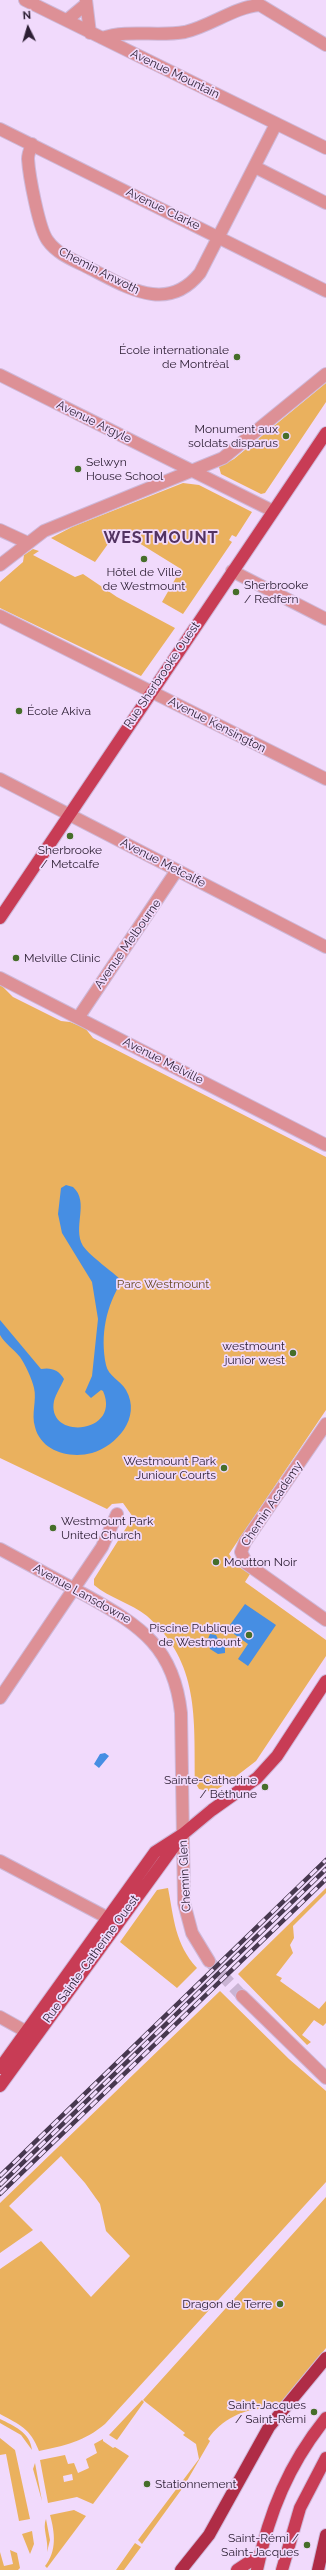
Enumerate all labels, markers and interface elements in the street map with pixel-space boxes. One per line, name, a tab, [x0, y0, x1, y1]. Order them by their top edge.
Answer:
north arrow	[8, 8, 48, 48]
text: N	[22, 9, 32, 22]
street label: Avenue Mountain	[128, 46, 222, 102]
street label: Avenue Clarke	[124, 185, 202, 233]
street label: Chemin Anwoth	[56, 244, 142, 298]
place label: École internationale de Montréal	[119, 343, 229, 371]
marker: École internationale de Montréal	[232, 352, 242, 362]
street label: Avenue Argyle	[54, 398, 134, 446]
place label: Monument aux soldats disparus	[188, 422, 278, 450]
marker: Monument aux soldats disparus	[281, 431, 291, 441]
place label: Selwyn House School	[86, 455, 163, 483]
marker: Selwyn House School	[73, 464, 83, 474]
district label: WESTMOUNT	[103, 528, 219, 548]
marker: Hôtel de Ville de Westmount	[139, 554, 149, 564]
place label: Hôtel de Ville de Westmount	[103, 565, 185, 593]
place label: Sherbrooke / Redfern	[244, 578, 308, 606]
marker: Sherbrooke / Redfern	[231, 587, 241, 597]
street label: Rue Sherbrooke Ouest	[121, 619, 203, 731]
street label: Avenue Kensington	[166, 694, 268, 756]
place label: École Akiva	[27, 704, 91, 718]
marker: École Akiva	[14, 706, 24, 716]
marker: Sherbrooke / Metcalfe	[65, 831, 75, 841]
street label: Avenue Metcalfe	[118, 835, 208, 891]
place label: Sherbrooke / Metcalfe	[38, 843, 102, 871]
street label: Avenue Melbourne	[92, 897, 164, 991]
place label: Melville Clinic	[24, 951, 100, 965]
marker: Melville Clinic	[11, 953, 21, 963]
street label: Avenue Melville	[120, 1035, 206, 1087]
park label: Parc Westmount	[117, 1277, 209, 1291]
place label: westmount junior west	[222, 1339, 285, 1367]
marker: westmount junior west	[288, 1348, 298, 1358]
place label: Westmount Park Juniour Courts	[124, 1454, 216, 1482]
street label: Chemin Academy	[238, 1459, 306, 1549]
marker: Westmount Park Juniour Courts	[219, 1463, 229, 1473]
place label: Westmount Park United Church	[61, 1514, 153, 1542]
marker: Westmount Park United Church	[48, 1523, 58, 1533]
place label: Moutton Noir	[224, 1555, 297, 1569]
marker: Moutton Noir	[211, 1557, 221, 1567]
street label: Avenue Lansdowne	[31, 1561, 133, 1627]
place label: Piscine Publique de Westmount	[149, 1621, 241, 1649]
marker: Piscine Publique de Westmount	[244, 1630, 254, 1640]
place label: Sainte-Catherine / Béthune	[164, 1773, 257, 1801]
marker: Sainte-Catherine / Béthune	[260, 1782, 270, 1792]
street label: Chemin Glen	[176, 1840, 194, 1912]
street label: Rue Sainte-Catherine Ouest	[40, 1892, 142, 2026]
place label: Dragon de Terre	[182, 2297, 272, 2311]
marker: Dragon de Terre	[275, 2299, 285, 2309]
place label: Saint-Jacques / Saint-Rémi	[228, 2398, 306, 2426]
marker: Saint-Jacques / Saint-Rémi	[309, 2407, 319, 2417]
place label: Stationnement	[155, 2477, 237, 2491]
marker: Stationnement	[142, 2479, 152, 2489]
place label: Saint-Rémi / Saint-Jacques	[221, 2531, 299, 2559]
marker: Saint-Rémi / Saint-Jacques	[302, 2540, 312, 2550]

